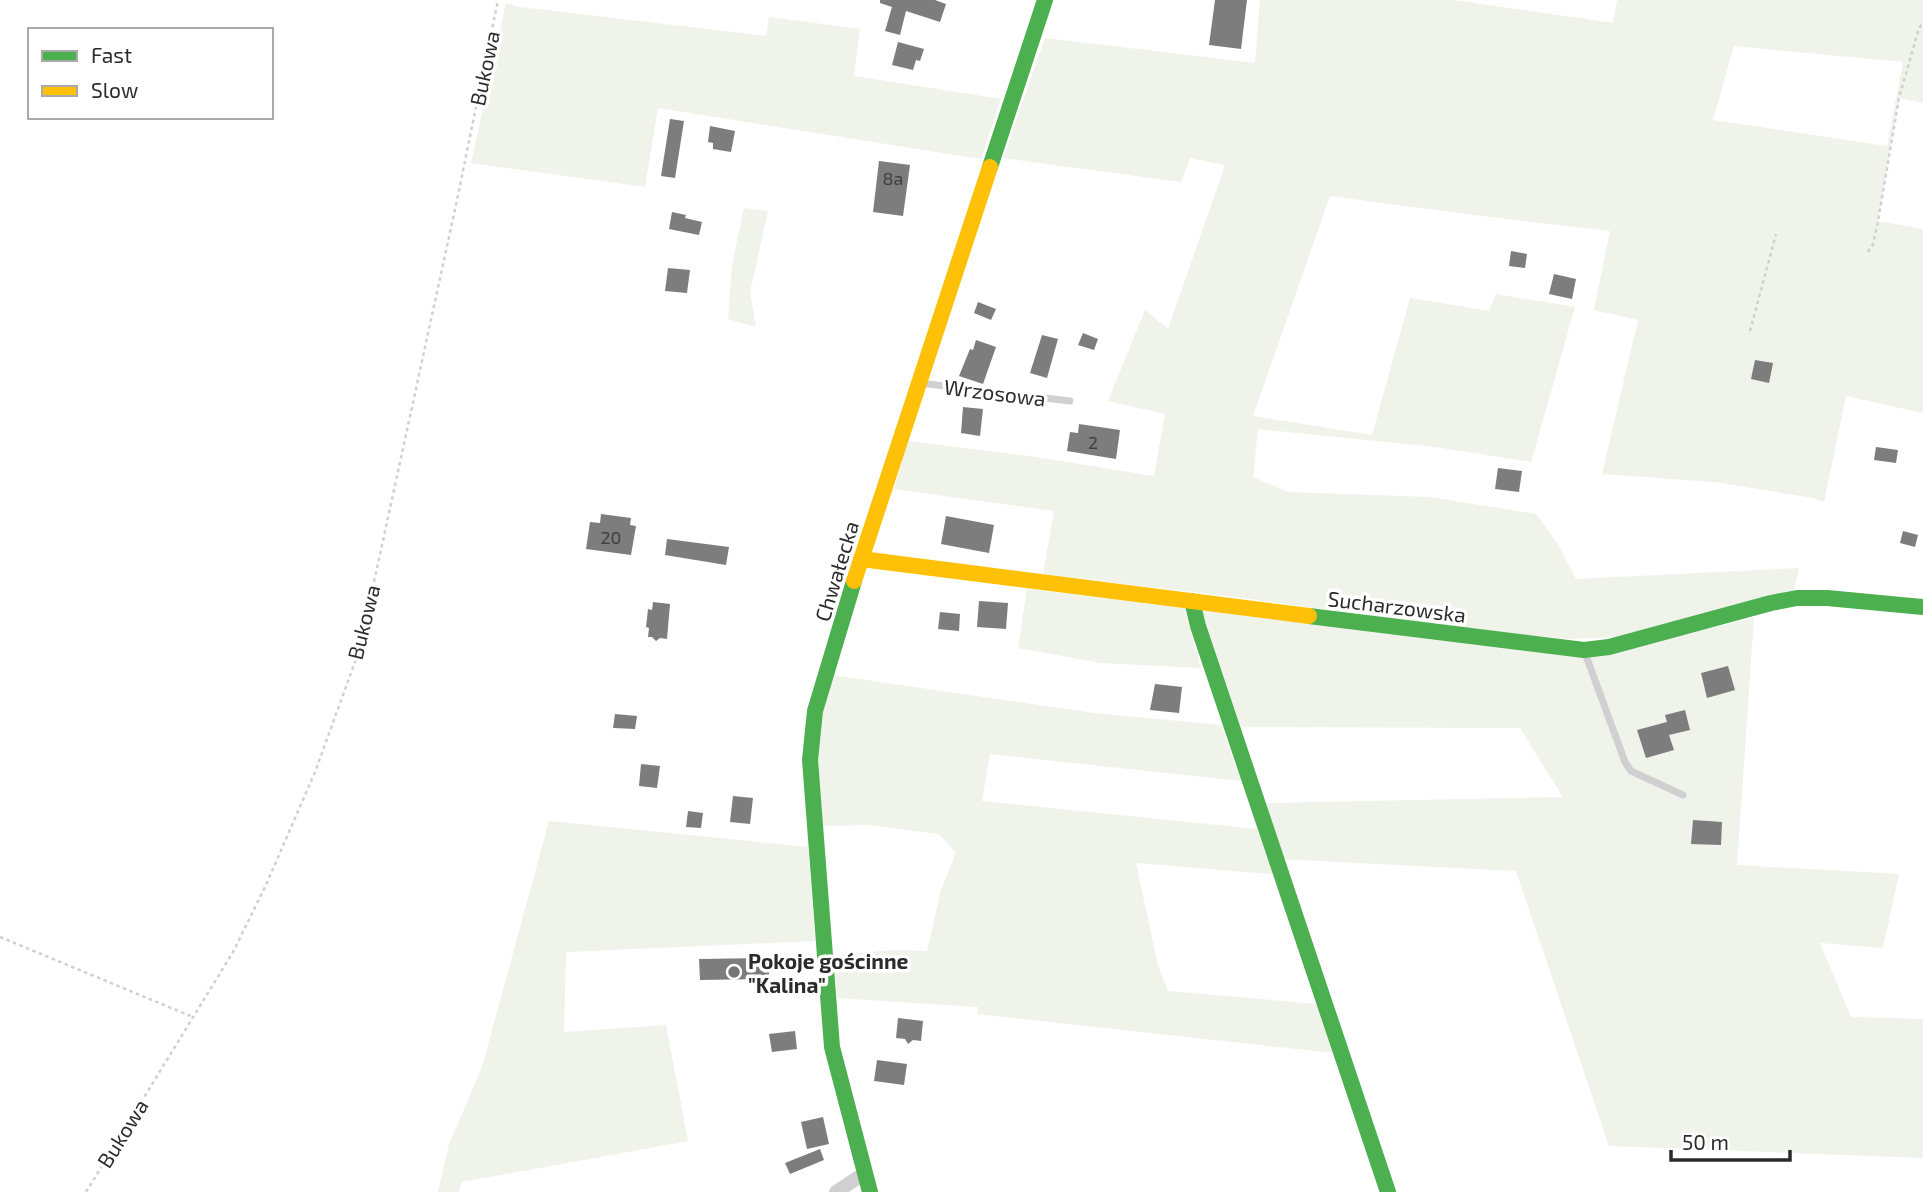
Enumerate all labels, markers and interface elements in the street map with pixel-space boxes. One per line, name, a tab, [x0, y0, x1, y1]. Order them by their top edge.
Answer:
legend	[28, 28, 273, 119]
street label: Bukowa	[464, 28, 504, 108]
text: Fast	[91, 42, 132, 67]
text: Slow	[91, 77, 138, 102]
house number: 8a	[883, 167, 903, 189]
street label: Wrzosowa	[943, 373, 1047, 411]
house number: 2	[1088, 431, 1098, 453]
street label: Chwałecka	[809, 518, 863, 624]
house number: 20	[601, 526, 621, 548]
street label: Bukowa	[342, 582, 384, 662]
street label: Sucharzowska	[1327, 585, 1467, 627]
place label: Pokoje gościnne "Kalina"	[748, 948, 909, 997]
marker: Pokoje gościnne "Kalina"	[726, 964, 742, 980]
street label: Bukowa	[91, 1094, 153, 1172]
scale bar	[1671, 1118, 1790, 1162]
text: 50 m	[1682, 1129, 1729, 1154]

